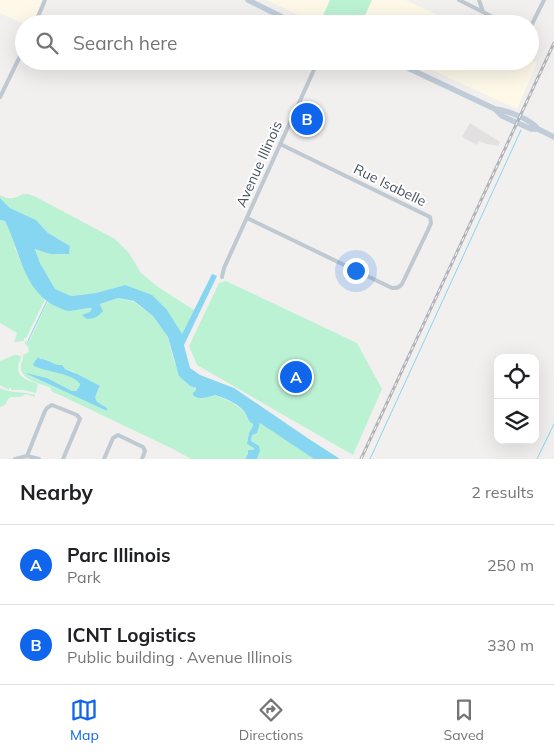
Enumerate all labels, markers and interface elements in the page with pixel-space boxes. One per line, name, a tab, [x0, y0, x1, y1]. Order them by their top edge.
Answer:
search box	[15, 15, 539, 70]
icon: search	[33, 29, 61, 57]
text: Search here	[73, 31, 177, 55]
pin: B	[291, 100, 323, 138]
street label: Avenue Illinois	[232, 118, 286, 210]
street label: Rue Isabelle	[351, 160, 429, 210]
your location	[343, 258, 369, 284]
map controls	[494, 354, 539, 444]
button: locate	[494, 354, 539, 399]
pin: A	[280, 358, 312, 396]
button: layers	[494, 399, 539, 444]
text: Nearby	[20, 479, 93, 505]
text: 2 results	[471, 482, 534, 502]
text: Parc Illinois	[67, 543, 171, 567]
text: A	[30, 555, 42, 575]
text: 250 m	[487, 555, 534, 575]
text: Park	[67, 567, 101, 587]
text: ICNT Logistics	[67, 623, 196, 647]
text: B	[30, 635, 42, 655]
text: 330 m	[487, 635, 534, 655]
text: Public building · Avenue Illinois	[67, 647, 293, 667]
tab: Map	[70, 696, 99, 744]
tab: Directions	[239, 696, 304, 744]
tab: Saved	[444, 696, 484, 744]

